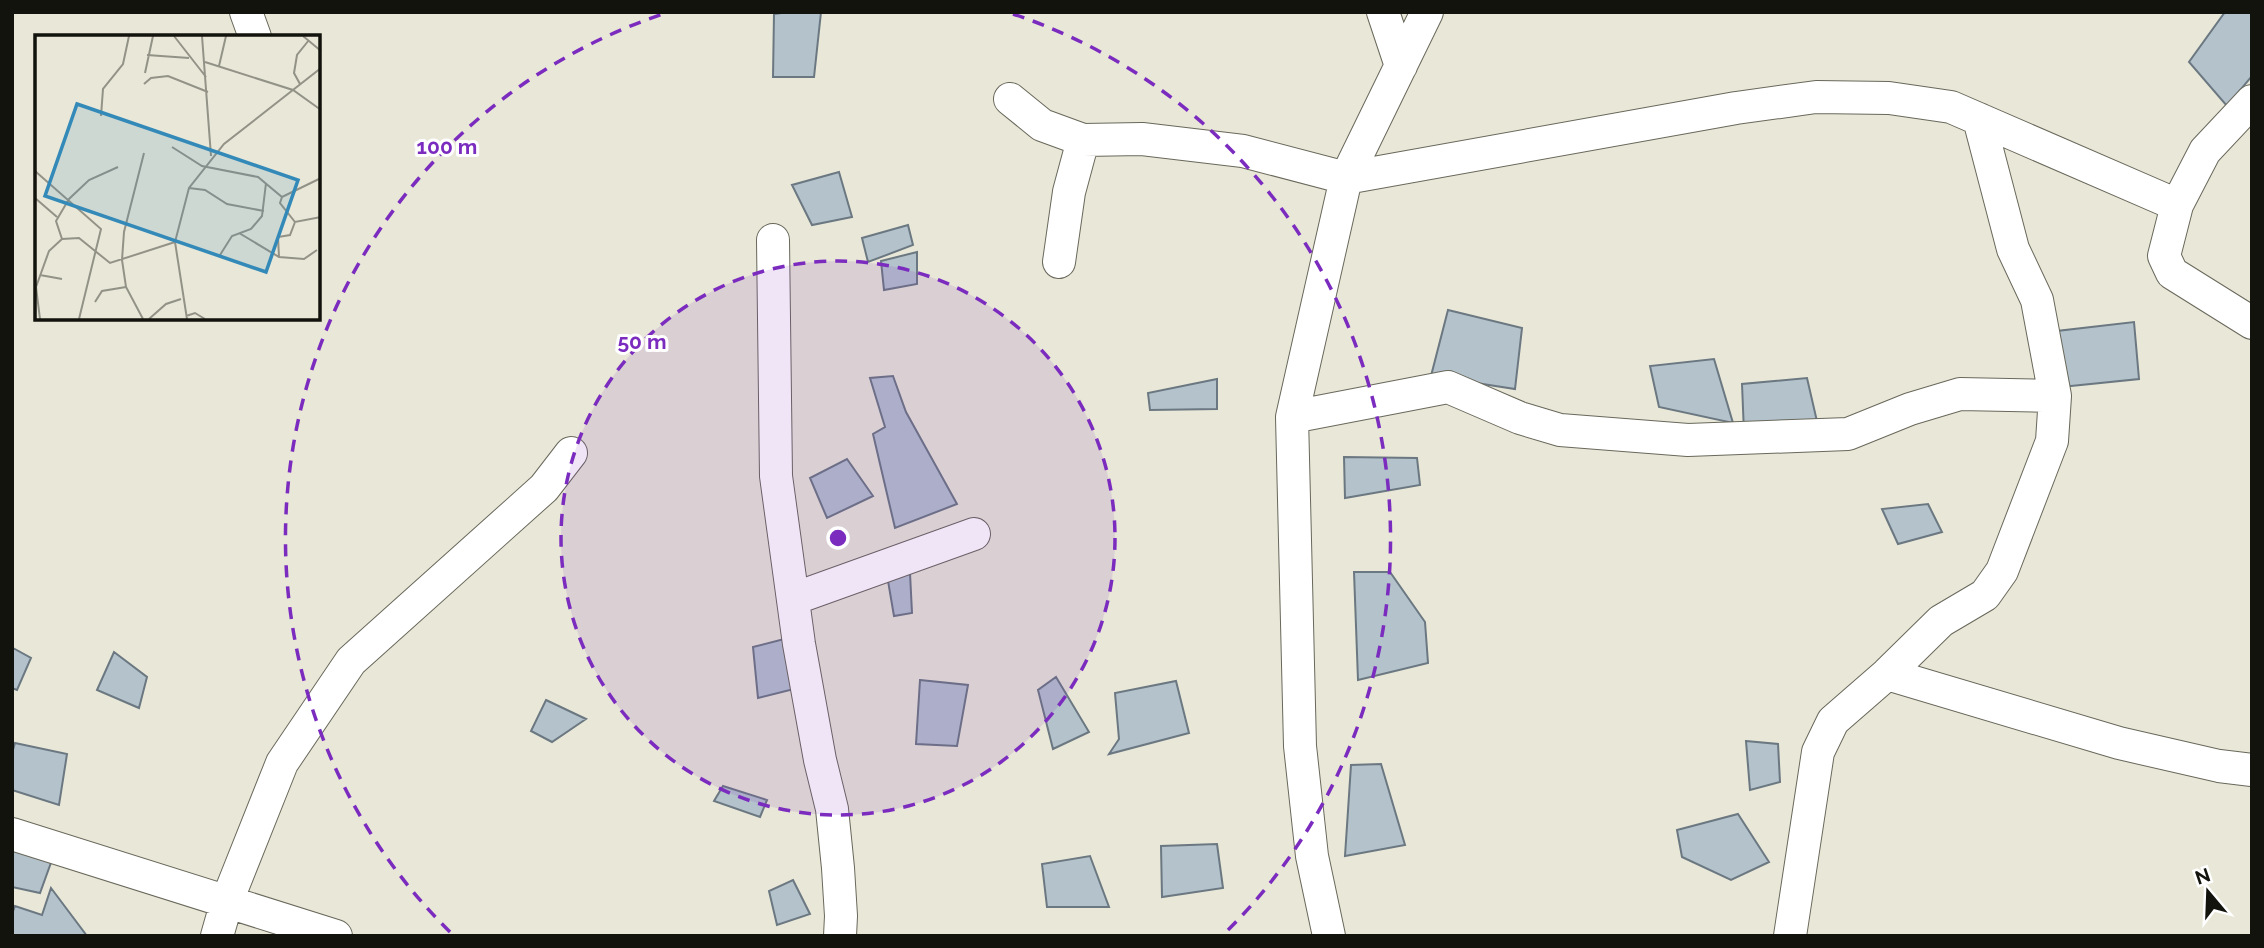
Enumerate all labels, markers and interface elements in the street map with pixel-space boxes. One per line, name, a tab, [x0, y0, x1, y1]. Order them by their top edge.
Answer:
inset map	[35, 35, 320, 320]
text: 100 m	[417, 134, 477, 159]
text: 50 m	[617, 329, 667, 354]
centre of rings	[826, 526, 850, 550]
north arrow	[2173, 857, 2243, 927]
text: N	[2192, 863, 2213, 889]

